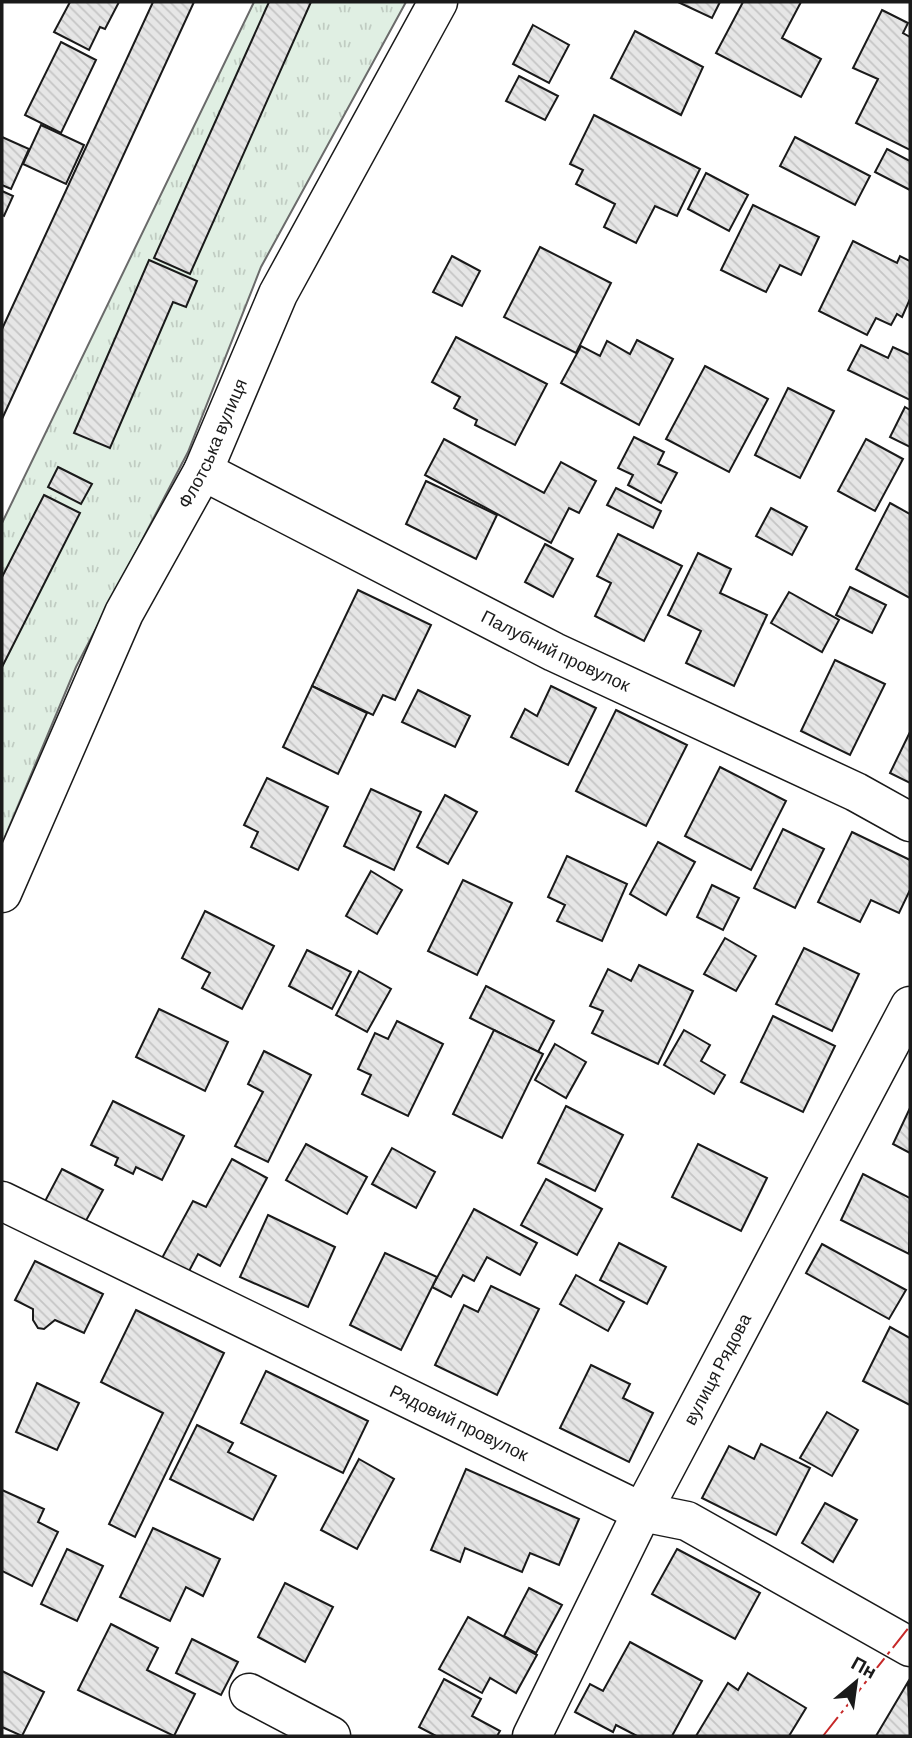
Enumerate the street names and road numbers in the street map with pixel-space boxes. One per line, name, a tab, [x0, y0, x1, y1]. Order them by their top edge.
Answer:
street label: Флотська вулиця	[173, 375, 251, 512]
street label: Палубний провулок	[478, 605, 634, 696]
street label: вулиця Рядова	[678, 1308, 756, 1428]
street label: Рядовий провулок	[387, 1379, 532, 1465]

